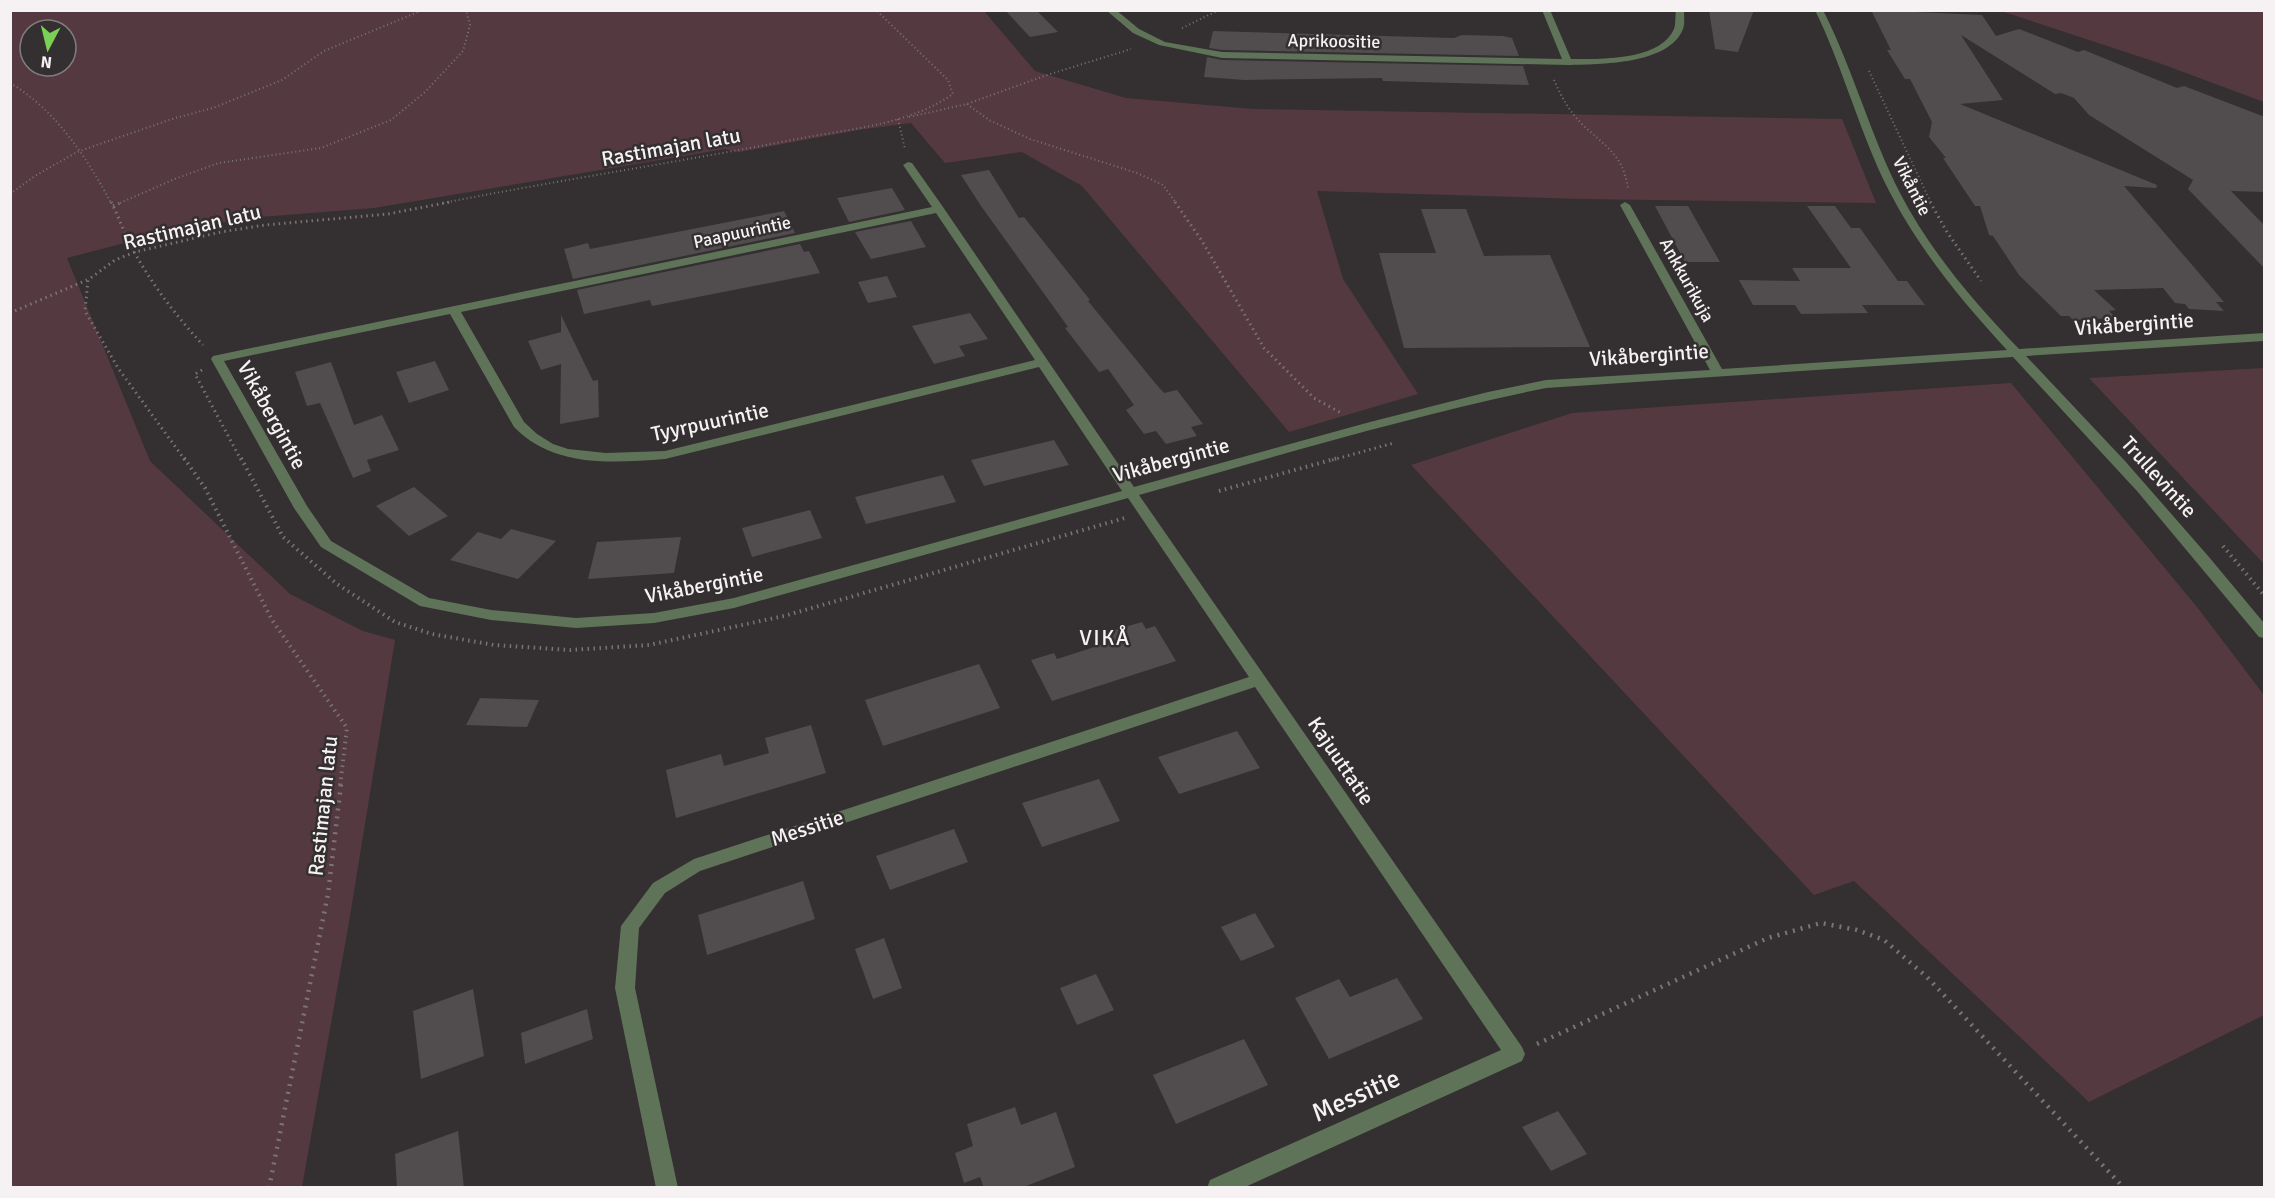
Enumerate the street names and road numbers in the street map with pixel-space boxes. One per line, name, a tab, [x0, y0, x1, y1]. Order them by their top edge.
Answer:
street label: Aprikoositie	[1287, 29, 1381, 53]
street label: Rastimajan latu	[599, 122, 743, 172]
street label: Vikåntie	[1888, 153, 1936, 219]
street label: Rastimajan latu	[120, 198, 264, 256]
street label: Paapuurintie	[691, 211, 793, 253]
street label: Ankkurikuja	[1655, 234, 1719, 326]
street label: Vikåbergintie	[2073, 307, 2195, 341]
street label: Vikåbergintie	[1588, 338, 1710, 372]
street label: Vikåbergintie	[232, 356, 312, 474]
street label: Tyyrpuurintie	[649, 397, 771, 447]
street label: Trullevintie	[2116, 431, 2202, 523]
street label: Vikåbergintie	[1110, 432, 1232, 488]
street label: Vikåbergintie	[643, 561, 765, 609]
street label: Kajuuttatie	[1302, 712, 1380, 810]
street label: Rastimajan latu	[303, 735, 343, 877]
street label: Messitie	[767, 804, 847, 852]
street label: Messitie	[1307, 1062, 1405, 1130]

